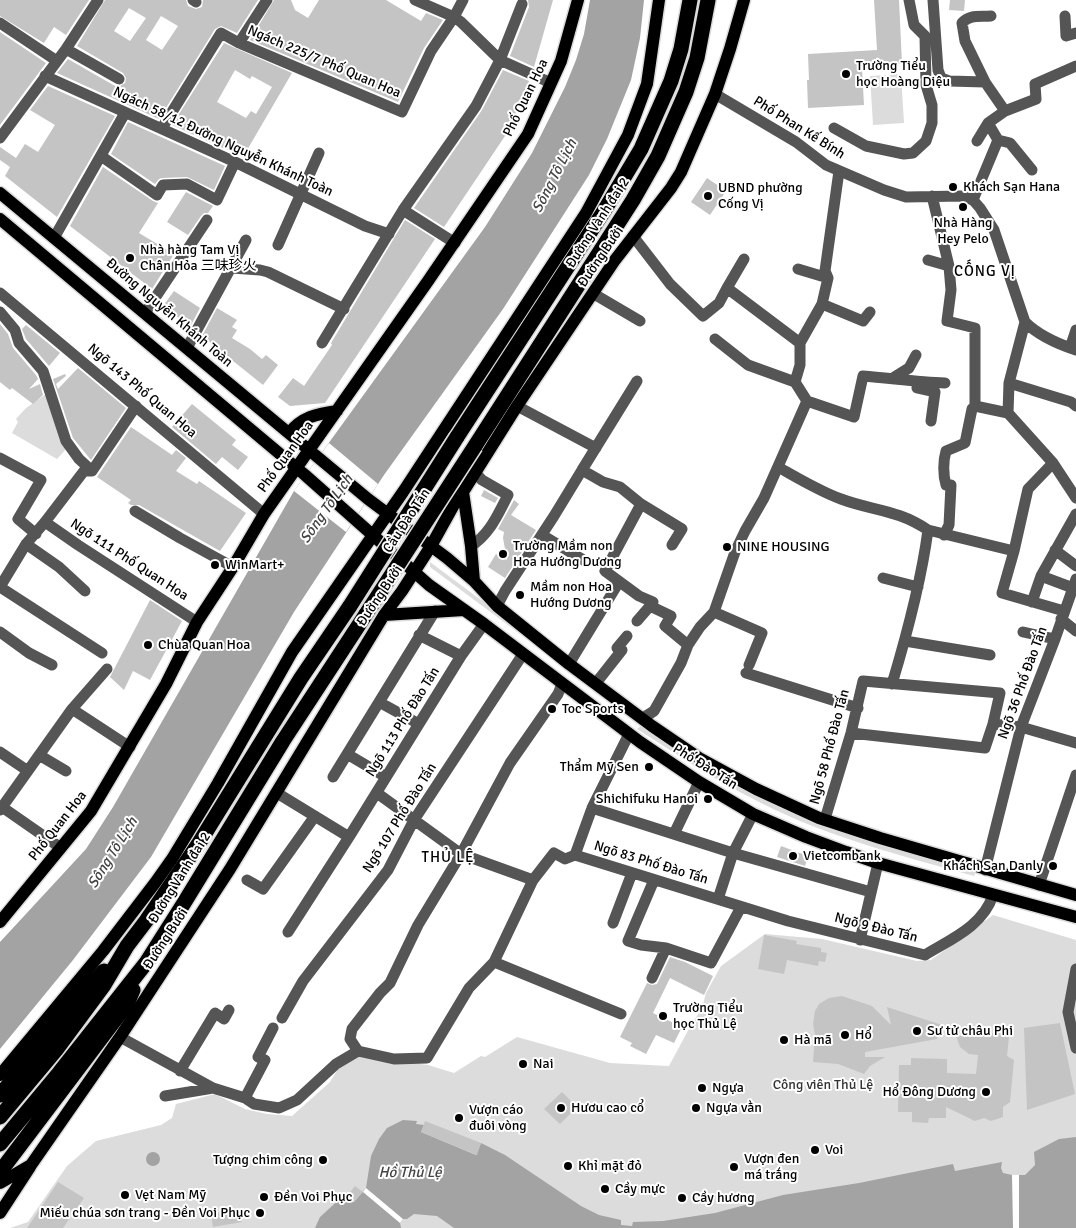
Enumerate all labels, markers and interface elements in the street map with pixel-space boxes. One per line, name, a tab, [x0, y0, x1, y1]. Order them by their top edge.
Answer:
street label: Ngách 225/7 Phố Quan Hoa	[245, 22, 403, 102]
street label: Phố Quan Hoa	[500, 56, 552, 140]
place label: Trường Tiểu học Hoàng Diệu	[856, 58, 950, 90]
marker: Trường Tiểu học Hoàng Diệu	[840, 68, 852, 80]
street label: Ngách 58/12 Đường Nguyễn Khánh Toàn	[110, 84, 336, 200]
street label: Phố Phan Kế Bính	[750, 93, 848, 163]
water label: Sông Tô Lịch	[529, 136, 581, 216]
street label: Đường Vành đai 2	[563, 175, 633, 271]
place label: Khách Sạn Hana	[963, 179, 1060, 195]
place label: UBND phường Cống Vị	[718, 180, 803, 212]
marker: Khách Sạn Hana	[947, 181, 959, 193]
marker: UBND phường Cống Vị	[702, 190, 714, 202]
marker: Nhà Hàng Hey Pelo	[957, 201, 969, 213]
place label: Nhà Hàng Hey Pelo	[934, 215, 992, 248]
street label: Đường Bưởi	[575, 223, 627, 291]
place label: Nhà hàng Tam Vị Chân Hỏa 三味珍火	[140, 242, 257, 274]
marker: Nhà hàng Tam Vị Chân Hỏa 三味珍火	[124, 252, 136, 264]
street label: Đường Nguyễn Khánh Toàn	[102, 255, 236, 371]
district label: CỐNG VỊ	[953, 263, 1017, 281]
street label: Ngõ 143 Phố Quan Hoa	[84, 340, 200, 442]
street label: Phố Quan Hoa	[254, 418, 318, 496]
water label: Sông Tô Lịch	[297, 471, 357, 547]
street label: Cầu Đào Tấn	[380, 486, 434, 556]
street label: Ngõ 111 Phố Quan Hoa	[67, 516, 191, 604]
place label: Trường Mầm non Hoa Hướng Dương	[513, 538, 622, 570]
place label: NINE HOUSING	[737, 539, 830, 555]
marker: NINE HOUSING	[721, 541, 733, 553]
marker: Trường Mầm non Hoa Hướng Dương	[497, 548, 509, 560]
place label: WinMart+	[225, 557, 285, 573]
marker: WinMart+	[209, 559, 221, 571]
street label: Đường Bưởi	[354, 562, 406, 630]
place label: Mầm non Hoa Hướng Dương	[530, 579, 612, 612]
marker: Mầm non Hoa Hướng Dương	[514, 589, 526, 601]
street label: Ngõ 36 Phố Đào Tấn	[995, 624, 1051, 742]
place label: Chùa Quan Hoa	[158, 637, 250, 653]
marker: Chùa Quan Hoa	[142, 639, 154, 651]
street label: Ngõ 113 Phố Đào Tấn	[362, 664, 444, 780]
street label: Ngõ 58 Phố Đào Tấn	[807, 688, 853, 806]
place label: Toc Sports	[562, 701, 624, 717]
marker: Toc Sports	[546, 703, 558, 715]
street label: Phố Đào Tấn	[670, 741, 740, 793]
place label: Thẩm Mỹ Sen	[560, 759, 639, 775]
street label: Ngõ 107 Phố Đào Tấn	[359, 760, 441, 876]
marker: Thẩm Mỹ Sen	[643, 761, 655, 773]
street label: Phố Quan Hoa	[25, 788, 91, 864]
place label: Shichifuku Hanoi	[596, 791, 698, 807]
marker: Shichifuku Hanoi	[702, 793, 714, 805]
water label: Sông Tô Lịch	[84, 814, 142, 892]
street label: Đường Vành đai 2	[145, 829, 215, 927]
street label: Ngõ 83 Phố Đào Tấn	[592, 838, 710, 888]
place label: Vietcombank	[803, 848, 881, 864]
district label: THỦ LỆ	[421, 849, 475, 867]
marker: Vietcombank	[787, 850, 799, 862]
place label: Khách Sạn Danly	[943, 858, 1043, 874]
marker: Khách Sạn Danly	[1047, 860, 1059, 872]
street label: Đường Bưởi	[140, 905, 192, 973]
street label: Ngõ 9 Đào Tấn	[833, 910, 919, 946]
place label: Trường Tiểu học Thủ Lệ	[673, 1000, 743, 1032]
marker: Trường Tiểu học Thủ Lệ	[657, 1010, 669, 1022]
place label: Sư tử châu Phi	[927, 1023, 1013, 1039]
marker: Sư tử châu Phi	[911, 1025, 923, 1037]
place label: Hổ	[855, 1027, 872, 1043]
marker: Hổ	[839, 1029, 851, 1041]
place label: Hà mã	[794, 1032, 832, 1048]
marker: Hà mã	[778, 1034, 790, 1046]
place label: Nai	[533, 1056, 553, 1072]
marker: Nai	[517, 1058, 529, 1070]
park label: Công viên Thủ Lệ	[773, 1077, 873, 1093]
place label: Ngựa	[712, 1080, 744, 1096]
marker: Ngựa	[696, 1082, 708, 1094]
place label: Hổ Đông Dương	[882, 1084, 976, 1100]
marker: Hổ Đông Dương	[980, 1086, 992, 1098]
place label: Hươu cao cổ	[571, 1100, 644, 1116]
place label: Ngựa vằn	[706, 1100, 762, 1116]
place label: Vượn cáo đuôi vòng	[469, 1102, 527, 1134]
marker: Hươu cao cổ	[555, 1102, 567, 1114]
marker: Ngựa vằn	[690, 1102, 702, 1114]
marker: Vượn cáo đuôi vòng	[453, 1112, 465, 1124]
place label: Voi	[825, 1142, 843, 1158]
marker: Voi	[809, 1144, 821, 1156]
place label: Vượn đen má trắng	[744, 1151, 799, 1184]
place label: Tượng chim công	[213, 1152, 313, 1168]
marker: Tượng chim công	[317, 1154, 329, 1166]
place label: Khỉ mặt đỏ	[578, 1158, 642, 1174]
marker: Khỉ mặt đỏ	[562, 1160, 574, 1172]
marker: Vượn đen má trắng	[728, 1161, 740, 1173]
water label: Hồ Thủ Lệ	[378, 1164, 442, 1182]
place label: Cầy mực	[615, 1181, 665, 1197]
marker: Cầy mực	[599, 1183, 611, 1195]
place label: Vẹt Nam Mỹ	[135, 1187, 206, 1203]
marker: Vẹt Nam Mỹ	[119, 1189, 131, 1201]
place label: Đền Voi Phục	[274, 1189, 352, 1205]
place label: Cầy hương	[692, 1190, 755, 1206]
marker: Đền Voi Phục	[258, 1191, 270, 1203]
marker: Cầy hương	[676, 1192, 688, 1204]
place label: Miếu chúa sơn trang - Đền Voi Phục	[40, 1205, 250, 1221]
marker: Miếu chúa sơn trang - Đền Voi Phục	[254, 1207, 266, 1219]

